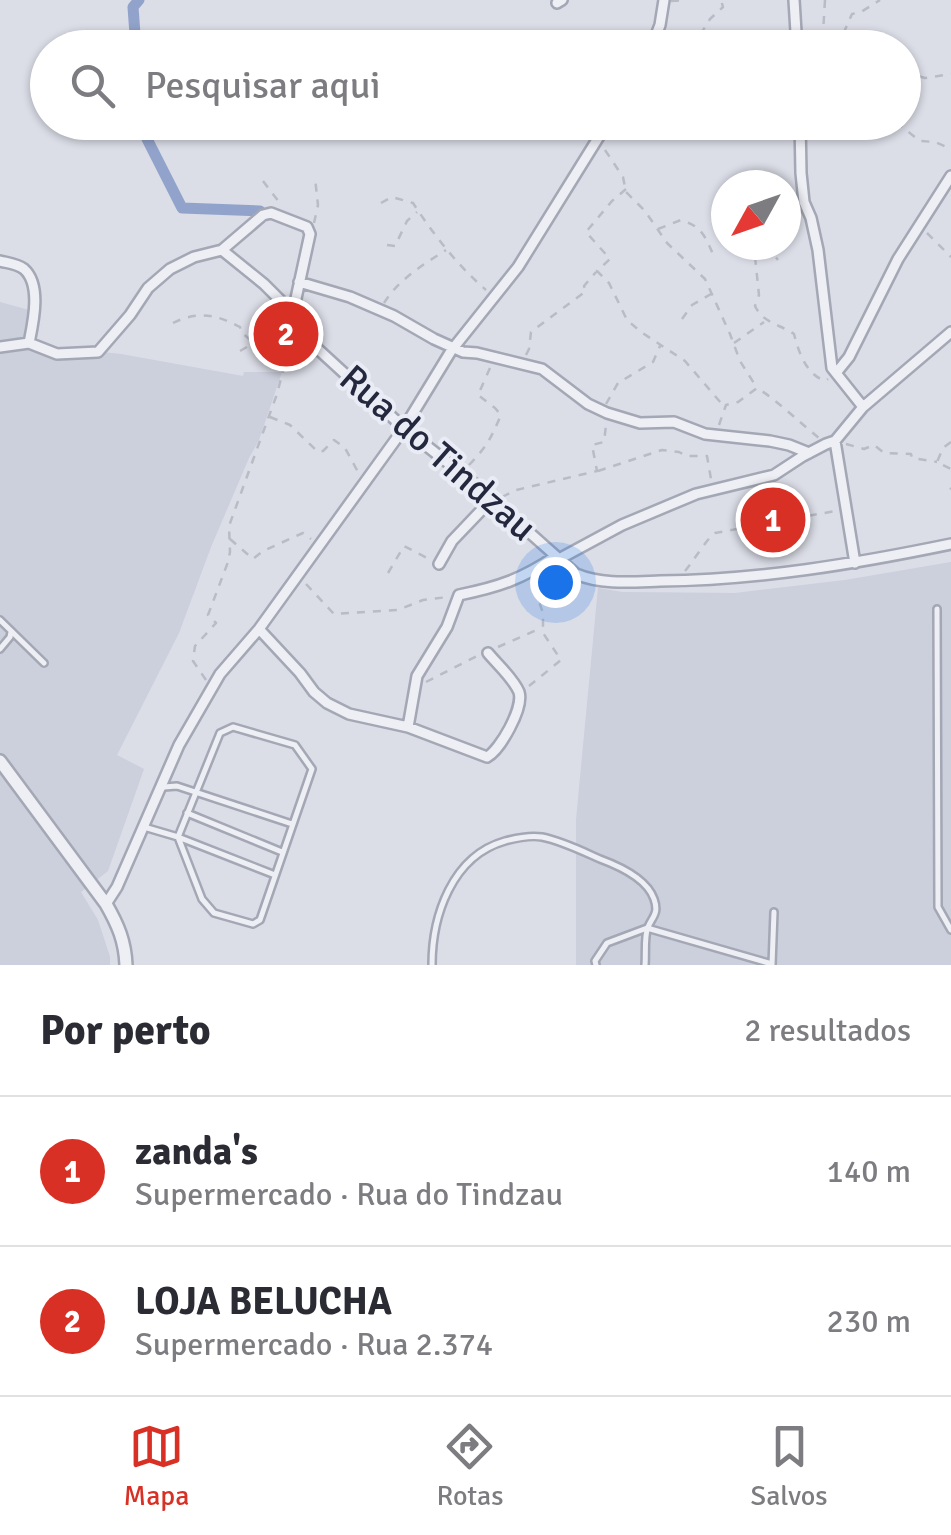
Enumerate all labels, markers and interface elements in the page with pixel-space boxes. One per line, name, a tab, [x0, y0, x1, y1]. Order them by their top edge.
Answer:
search box	[30, 30, 921, 140]
icon: search	[65, 58, 120, 113]
text: Pesquisar aqui	[145, 62, 381, 109]
north arrow	[711, 170, 801, 260]
pin: 2	[254, 296, 318, 372]
street label: Rua do Tindzau	[330, 355, 546, 551]
pin: 1	[740, 482, 806, 558]
your location	[530, 557, 581, 608]
text: Por perto	[40, 1005, 211, 1056]
text: 2 resultados	[744, 1011, 911, 1050]
text: zanda's	[135, 1128, 258, 1175]
text: 1	[64, 1152, 81, 1191]
text: 140 m	[827, 1152, 911, 1191]
text: Supermercado · Rua do Tindzau	[135, 1175, 563, 1214]
text: LOJA BELUCHA	[135, 1278, 392, 1325]
text: 2	[64, 1302, 81, 1341]
text: 230 m	[827, 1302, 911, 1341]
text: Supermercado · Rua 2.374	[135, 1325, 493, 1364]
tab: Mapa	[124, 1419, 189, 1513]
tab: Rotas	[436, 1419, 503, 1513]
tab: Salvos	[751, 1419, 827, 1513]

